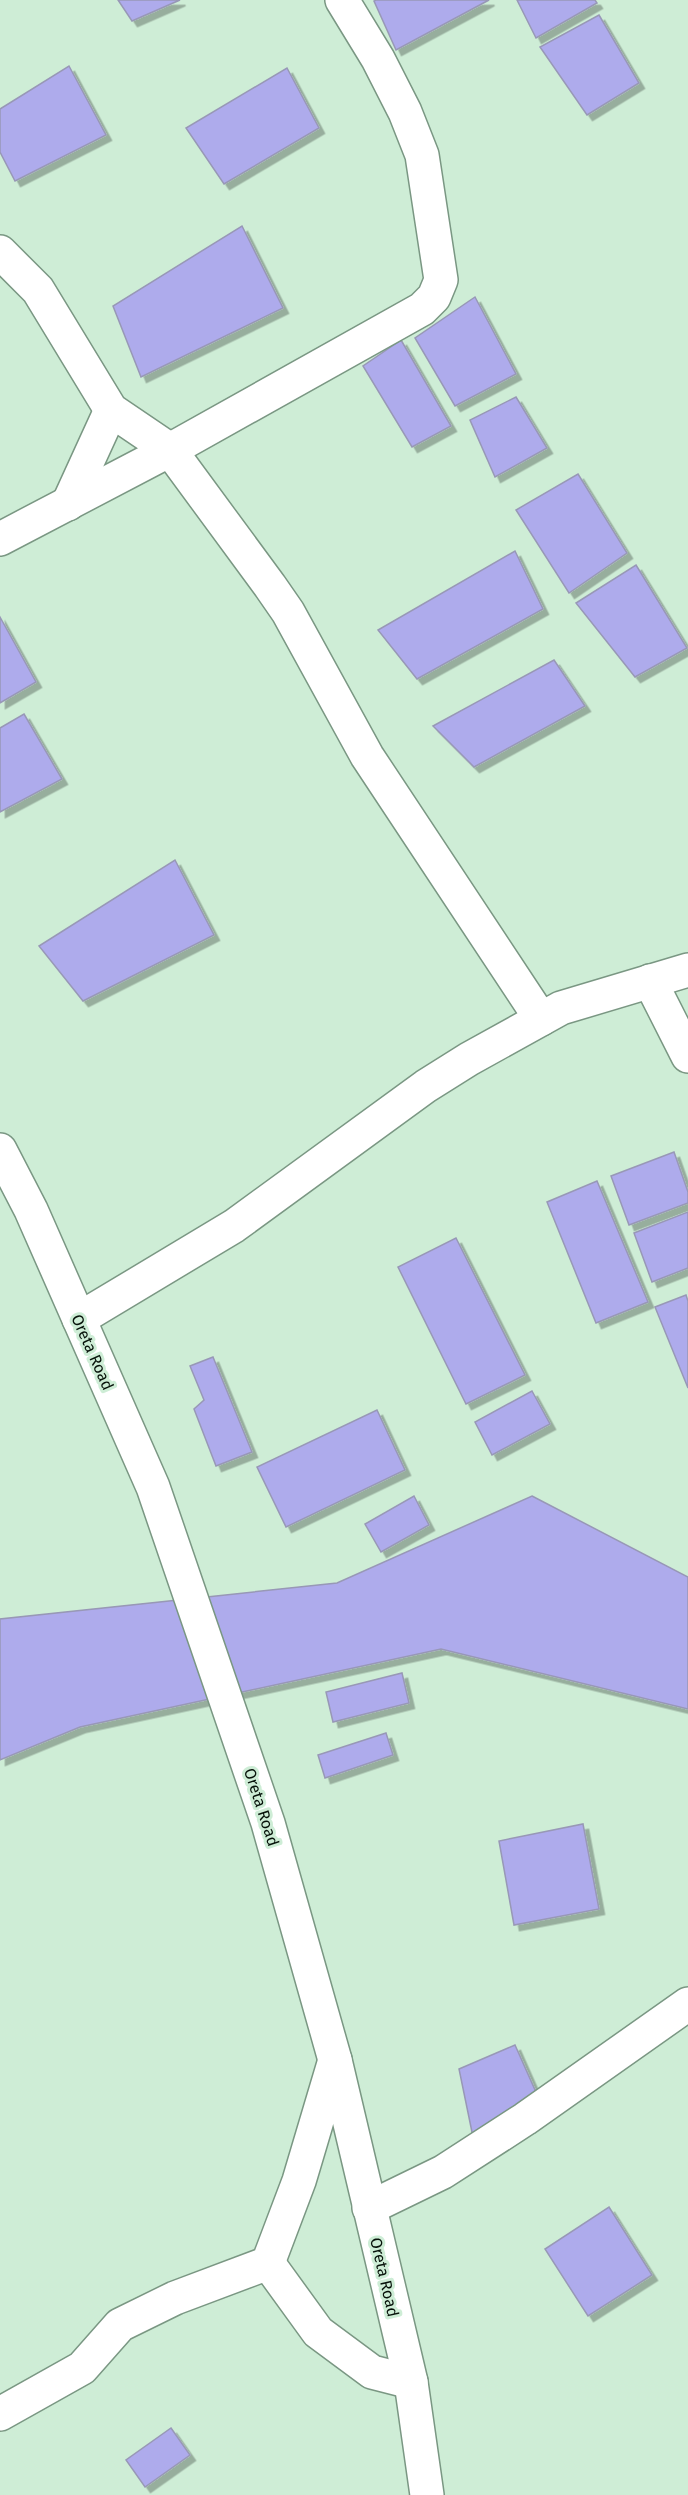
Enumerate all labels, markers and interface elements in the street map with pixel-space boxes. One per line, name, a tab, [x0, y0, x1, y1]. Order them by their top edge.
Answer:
street label: Oreta Road	[67, 1311, 118, 1393]
street label: Oreta Road	[240, 1766, 283, 1849]
street label: Oreta Road	[366, 2236, 403, 2319]

